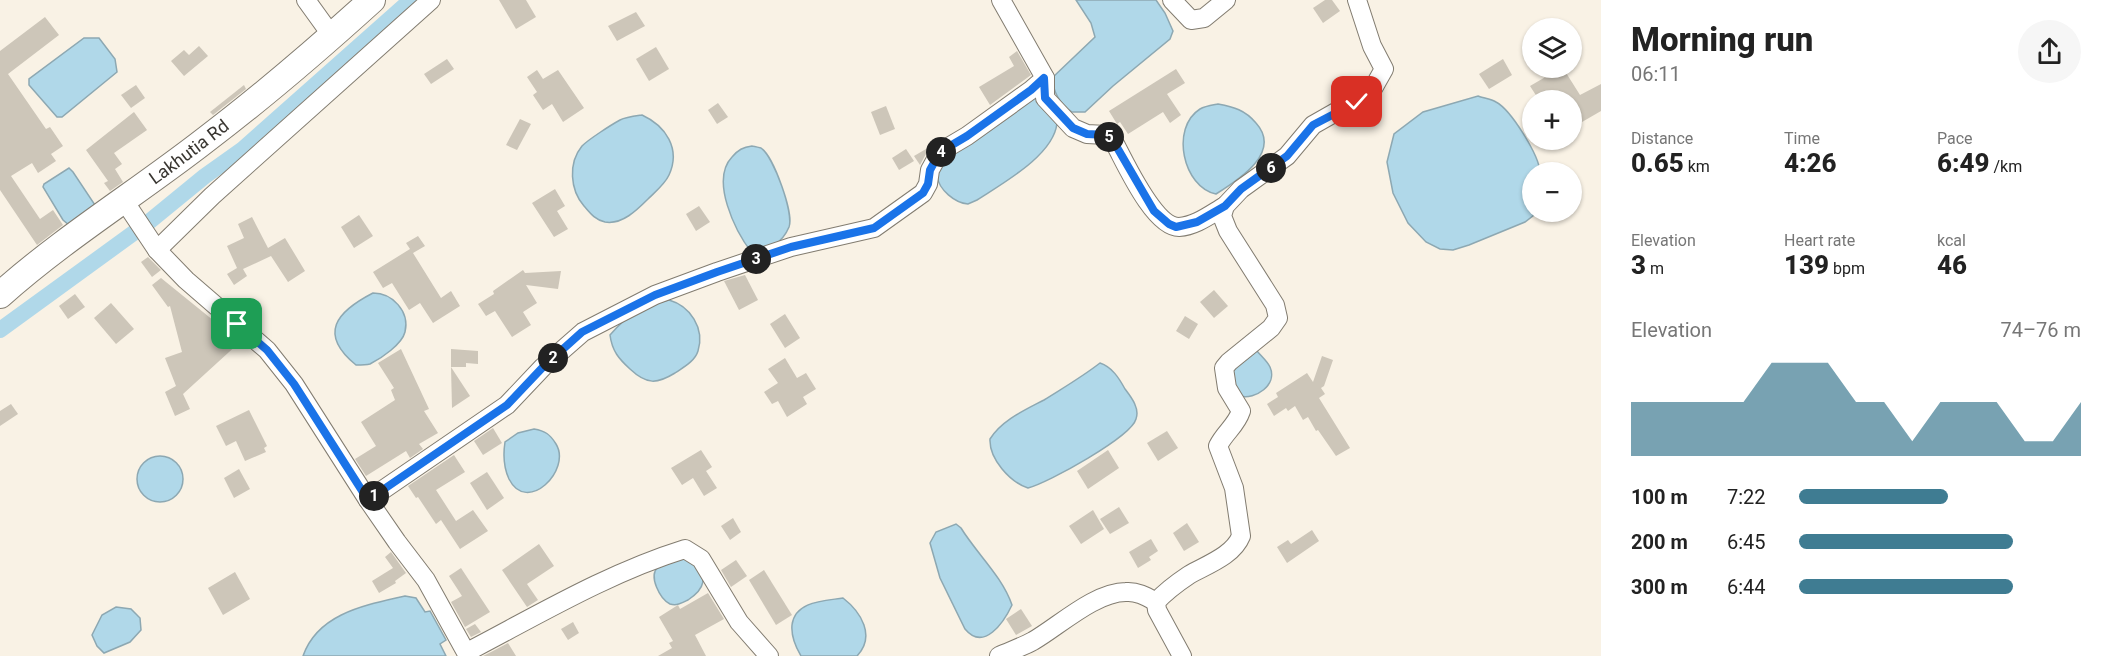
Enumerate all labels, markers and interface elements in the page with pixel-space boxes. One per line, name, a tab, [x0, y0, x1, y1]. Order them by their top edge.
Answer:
map controls	[1522, 18, 1582, 222]
button: layers	[1522, 18, 1582, 78]
text: Morning run	[1631, 20, 1813, 59]
button: share	[2018, 20, 2081, 83]
text: 06:11	[1631, 62, 1681, 86]
pin	[1331, 76, 1382, 127]
icon: check	[1340, 85, 1373, 118]
button: +	[1522, 90, 1582, 150]
street label: Lakhutia Rd	[145, 115, 233, 188]
pin: 5	[1094, 122, 1124, 152]
text: 5	[1104, 127, 1114, 146]
text: Distance	[1631, 129, 1693, 148]
text: Time	[1784, 129, 1820, 148]
text: Pace	[1937, 129, 1973, 148]
pin: 4	[926, 137, 956, 167]
text: 4	[936, 142, 946, 161]
text: 0.65	[1631, 148, 1684, 178]
text: 4:26	[1784, 148, 1837, 178]
text: 6:49	[1937, 148, 1990, 178]
pin: 6	[1256, 153, 1286, 183]
text: km	[1684, 157, 1710, 176]
text: /km	[1990, 157, 2022, 176]
text: 6	[1266, 158, 1276, 177]
button: −	[1522, 162, 1582, 222]
text: Elevation	[1631, 231, 1696, 250]
text: Heart rate	[1784, 231, 1855, 250]
text: kcal	[1937, 231, 1966, 250]
pin: 3	[741, 244, 771, 274]
text: 3	[751, 249, 761, 268]
text: 3	[1631, 250, 1646, 280]
text: 139	[1784, 250, 1829, 280]
text: 46	[1937, 250, 1967, 280]
text: m	[1646, 259, 1664, 278]
text: bpm	[1829, 259, 1865, 278]
pin	[211, 298, 262, 349]
icon: arrive	[220, 307, 253, 340]
text: Elevation	[1631, 318, 1712, 342]
text: 74–76 m	[2000, 318, 2081, 342]
pin: 2	[538, 343, 568, 373]
text: 2	[548, 348, 558, 367]
pin: 1	[359, 481, 389, 511]
text: 100 m	[1631, 485, 1688, 509]
text: 7:22	[1727, 485, 1766, 509]
text: 1	[369, 486, 379, 505]
text: 200 m	[1631, 530, 1688, 554]
text: 6:45	[1727, 530, 1766, 554]
text: 300 m	[1631, 575, 1688, 599]
text: 6:44	[1727, 575, 1766, 599]

